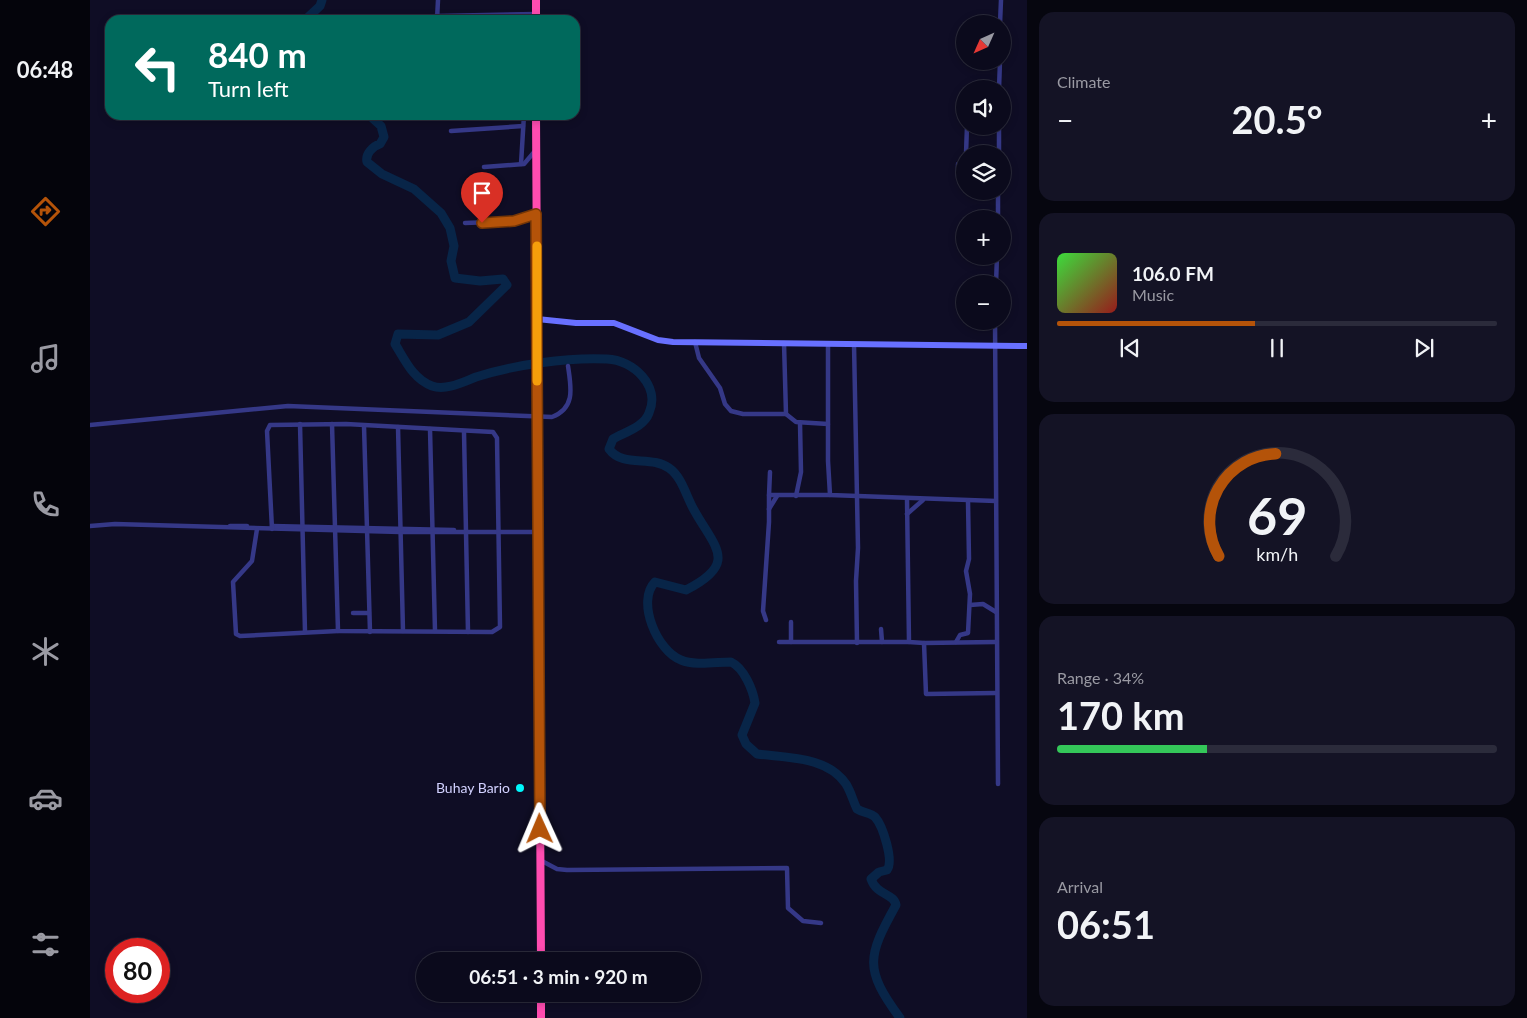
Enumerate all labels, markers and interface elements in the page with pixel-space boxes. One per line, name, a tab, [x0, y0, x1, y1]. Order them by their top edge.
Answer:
north arrow	[956, 15, 1011, 70]
map controls	[956, 15, 1011, 330]
text: 840 m	[208, 33, 307, 75]
icon: left	[125, 35, 190, 100]
text: 06:48	[17, 56, 73, 83]
text: Climate	[1057, 72, 1110, 91]
text: Turn left	[208, 75, 289, 102]
button: sound	[956, 80, 1011, 135]
text: 20.5°	[1232, 96, 1322, 142]
text: −	[1057, 103, 1073, 137]
text: +	[1481, 103, 1497, 137]
button: layers	[956, 145, 1011, 200]
pin	[461, 172, 503, 223]
icon: arrive	[468, 179, 496, 207]
icon: directions	[28, 194, 63, 229]
button: +	[956, 210, 1011, 265]
text: 106.0 FM	[1132, 262, 1214, 285]
button: −	[956, 275, 1011, 330]
text: Music	[1132, 285, 1174, 304]
icon: previous	[1116, 334, 1144, 362]
icon: pause	[1263, 334, 1291, 362]
icon: next	[1410, 334, 1438, 362]
icon: music	[28, 341, 63, 376]
text: 69	[1247, 484, 1307, 546]
icon: phone	[28, 487, 63, 522]
text: km/h	[1256, 543, 1298, 565]
icon: climate	[28, 634, 63, 669]
text: Range · 34%	[1057, 668, 1144, 687]
text: 170 km	[1057, 692, 1185, 738]
place label: Buhay Bario	[436, 779, 510, 796]
icon: car	[28, 781, 63, 816]
marker: Buhay Bario	[514, 782, 526, 794]
position arrow	[513, 802, 565, 854]
text: Arrival	[1057, 877, 1103, 896]
text: 06:51	[1057, 901, 1155, 947]
icon: filters	[28, 927, 63, 962]
speed limit sign: 80	[105, 938, 170, 1003]
text: 06:51 · 3 min · 920 m	[469, 965, 648, 988]

